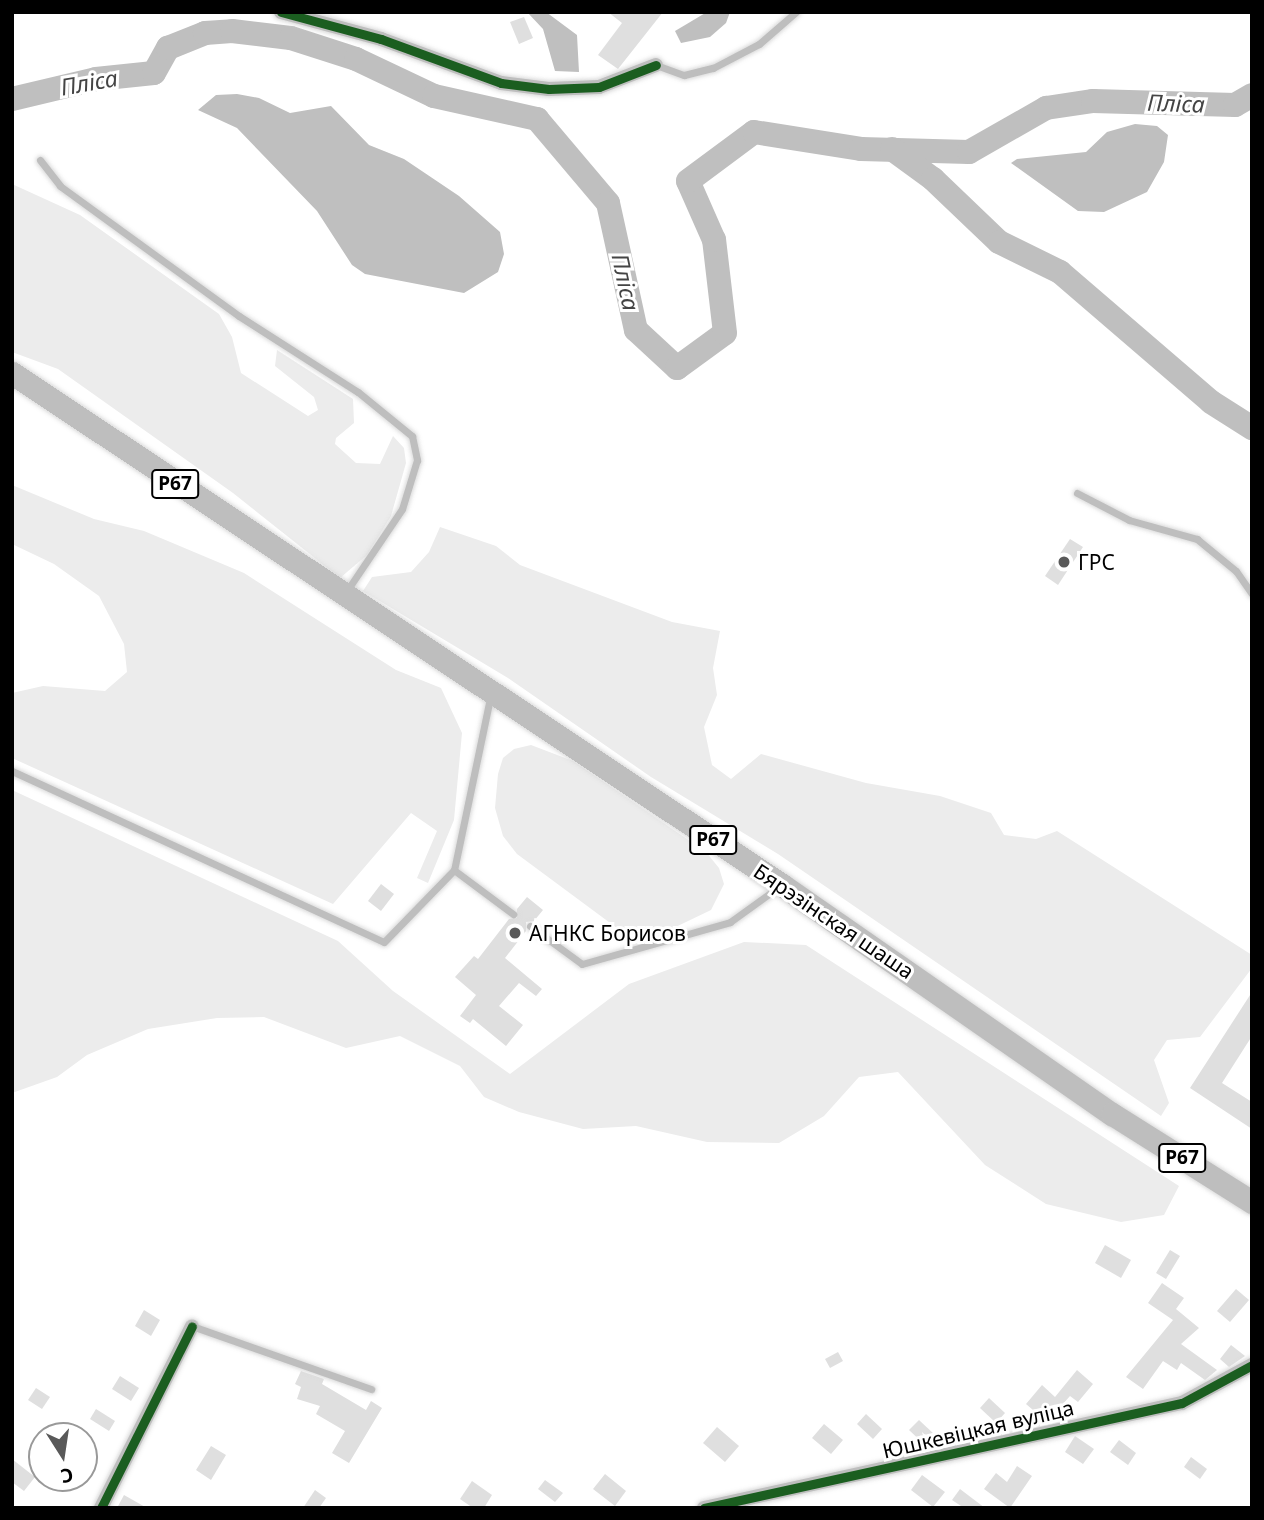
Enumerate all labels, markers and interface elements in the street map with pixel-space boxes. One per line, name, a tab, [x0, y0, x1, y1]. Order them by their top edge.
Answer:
water label: Пліса	[58, 63, 120, 101]
water label: Пліса	[1147, 88, 1205, 118]
water label: Пліса	[607, 251, 645, 313]
road number: Р67	[150, 468, 200, 499]
place label: ГРС	[1078, 549, 1115, 575]
marker: ГРС	[1056, 554, 1072, 570]
road number: Р67	[688, 824, 738, 856]
street label: Бярэзінская шаша	[749, 858, 919, 984]
place label: АГНКС Борисов	[529, 920, 686, 946]
marker: АГНКС Борисов	[507, 925, 523, 941]
road number: Р67	[1158, 1142, 1206, 1174]
street label: Юшкевіцкая вуліца	[880, 1395, 1076, 1463]
north arrow	[28, 1422, 98, 1492]
text: С	[58, 1462, 76, 1490]

